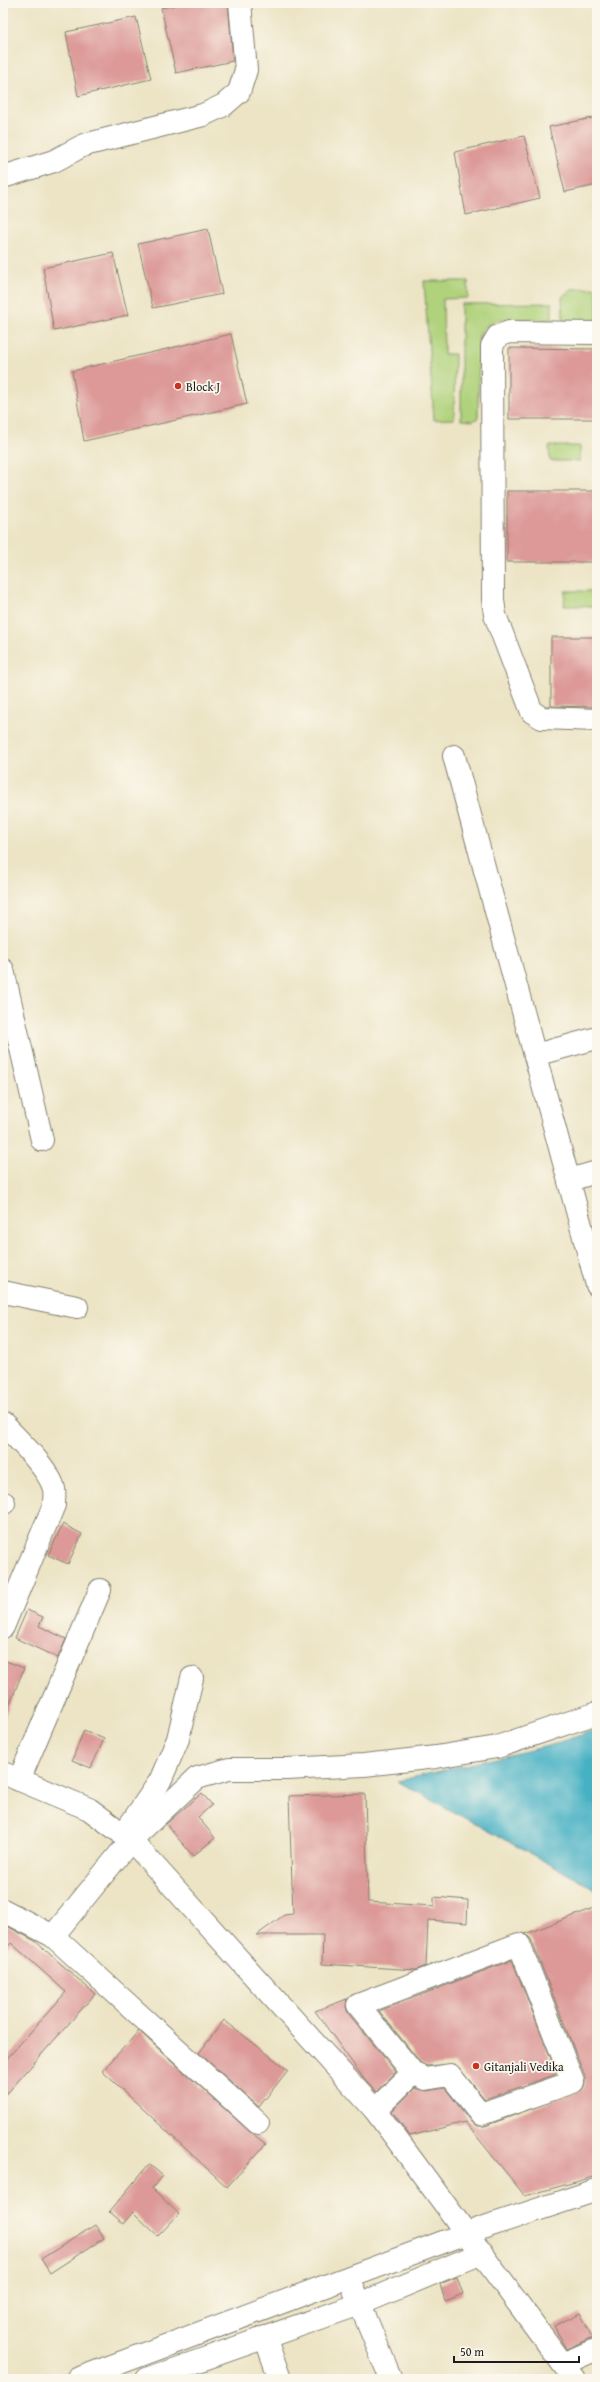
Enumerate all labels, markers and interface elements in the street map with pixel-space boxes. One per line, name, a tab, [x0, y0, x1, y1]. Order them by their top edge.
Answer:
place label: Block J	[186, 378, 220, 395]
marker: Block J	[173, 381, 183, 391]
place label: Gitanjali Vedika	[484, 2058, 564, 2075]
marker: Gitanjali Vedika	[471, 2061, 481, 2071]
scale bar	[454, 2338, 579, 2364]
text: 50 m	[460, 2343, 484, 2360]

